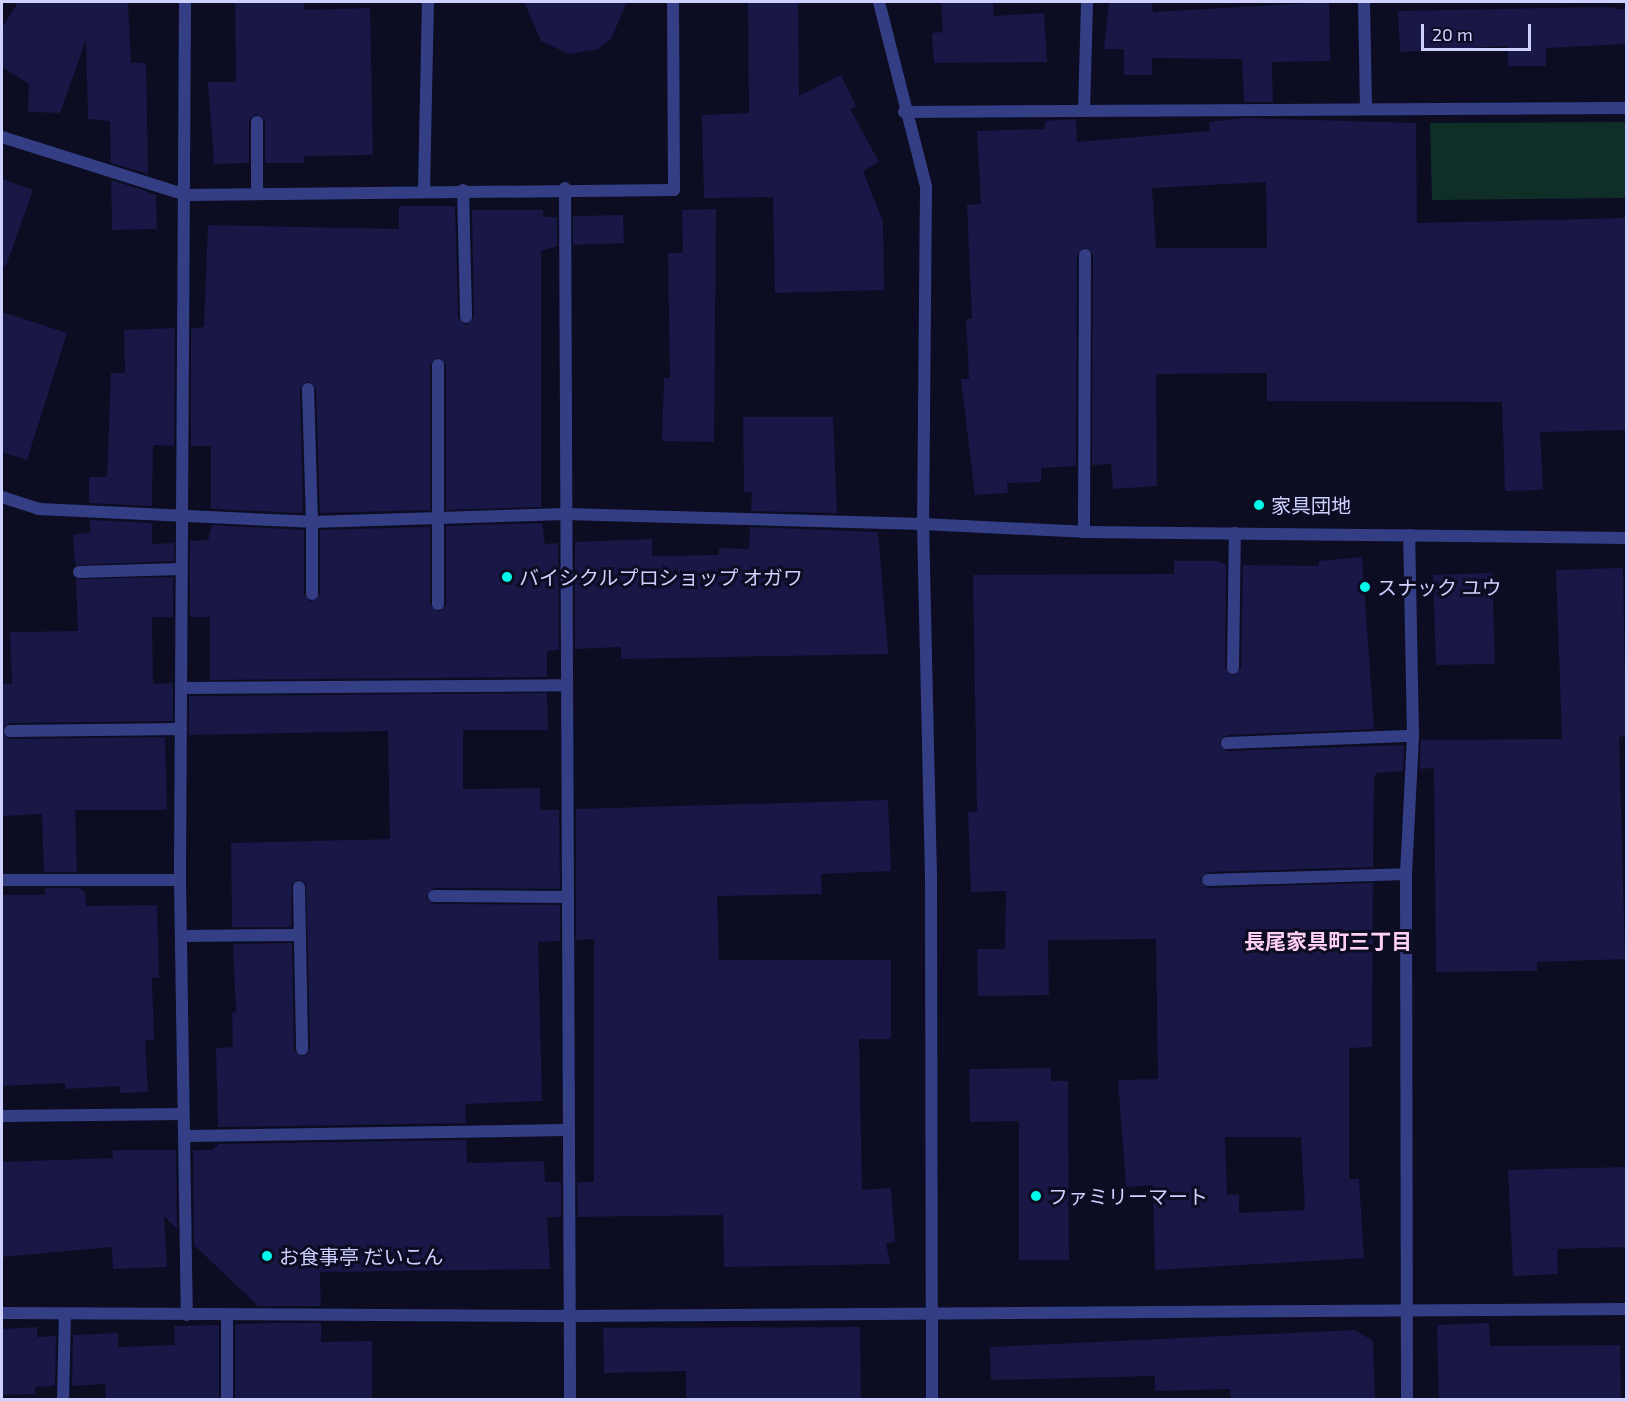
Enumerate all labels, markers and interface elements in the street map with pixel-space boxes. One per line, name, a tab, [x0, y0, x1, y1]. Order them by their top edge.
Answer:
scale bar	[1424, 12, 1534, 50]
text: 20 m	[1432, 23, 1473, 45]
place label: 家具団地	[1271, 493, 1351, 517]
marker: 家具団地	[1252, 498, 1266, 512]
place label: バイシクルプロショップ オガワ	[519, 565, 803, 589]
marker: バイシクルプロショップ オガワ	[500, 570, 514, 584]
place label: スナック ユウ	[1377, 575, 1501, 599]
marker: スナック ユウ	[1358, 580, 1372, 594]
district label: 長尾家具町三丁目	[1244, 928, 1412, 954]
place label: ファミリーマート	[1048, 1184, 1208, 1208]
marker: ファミリーマート	[1029, 1189, 1043, 1203]
place label: お食事亭 だいこん	[279, 1244, 443, 1268]
marker: お食事亭 だいこん	[260, 1249, 274, 1263]

